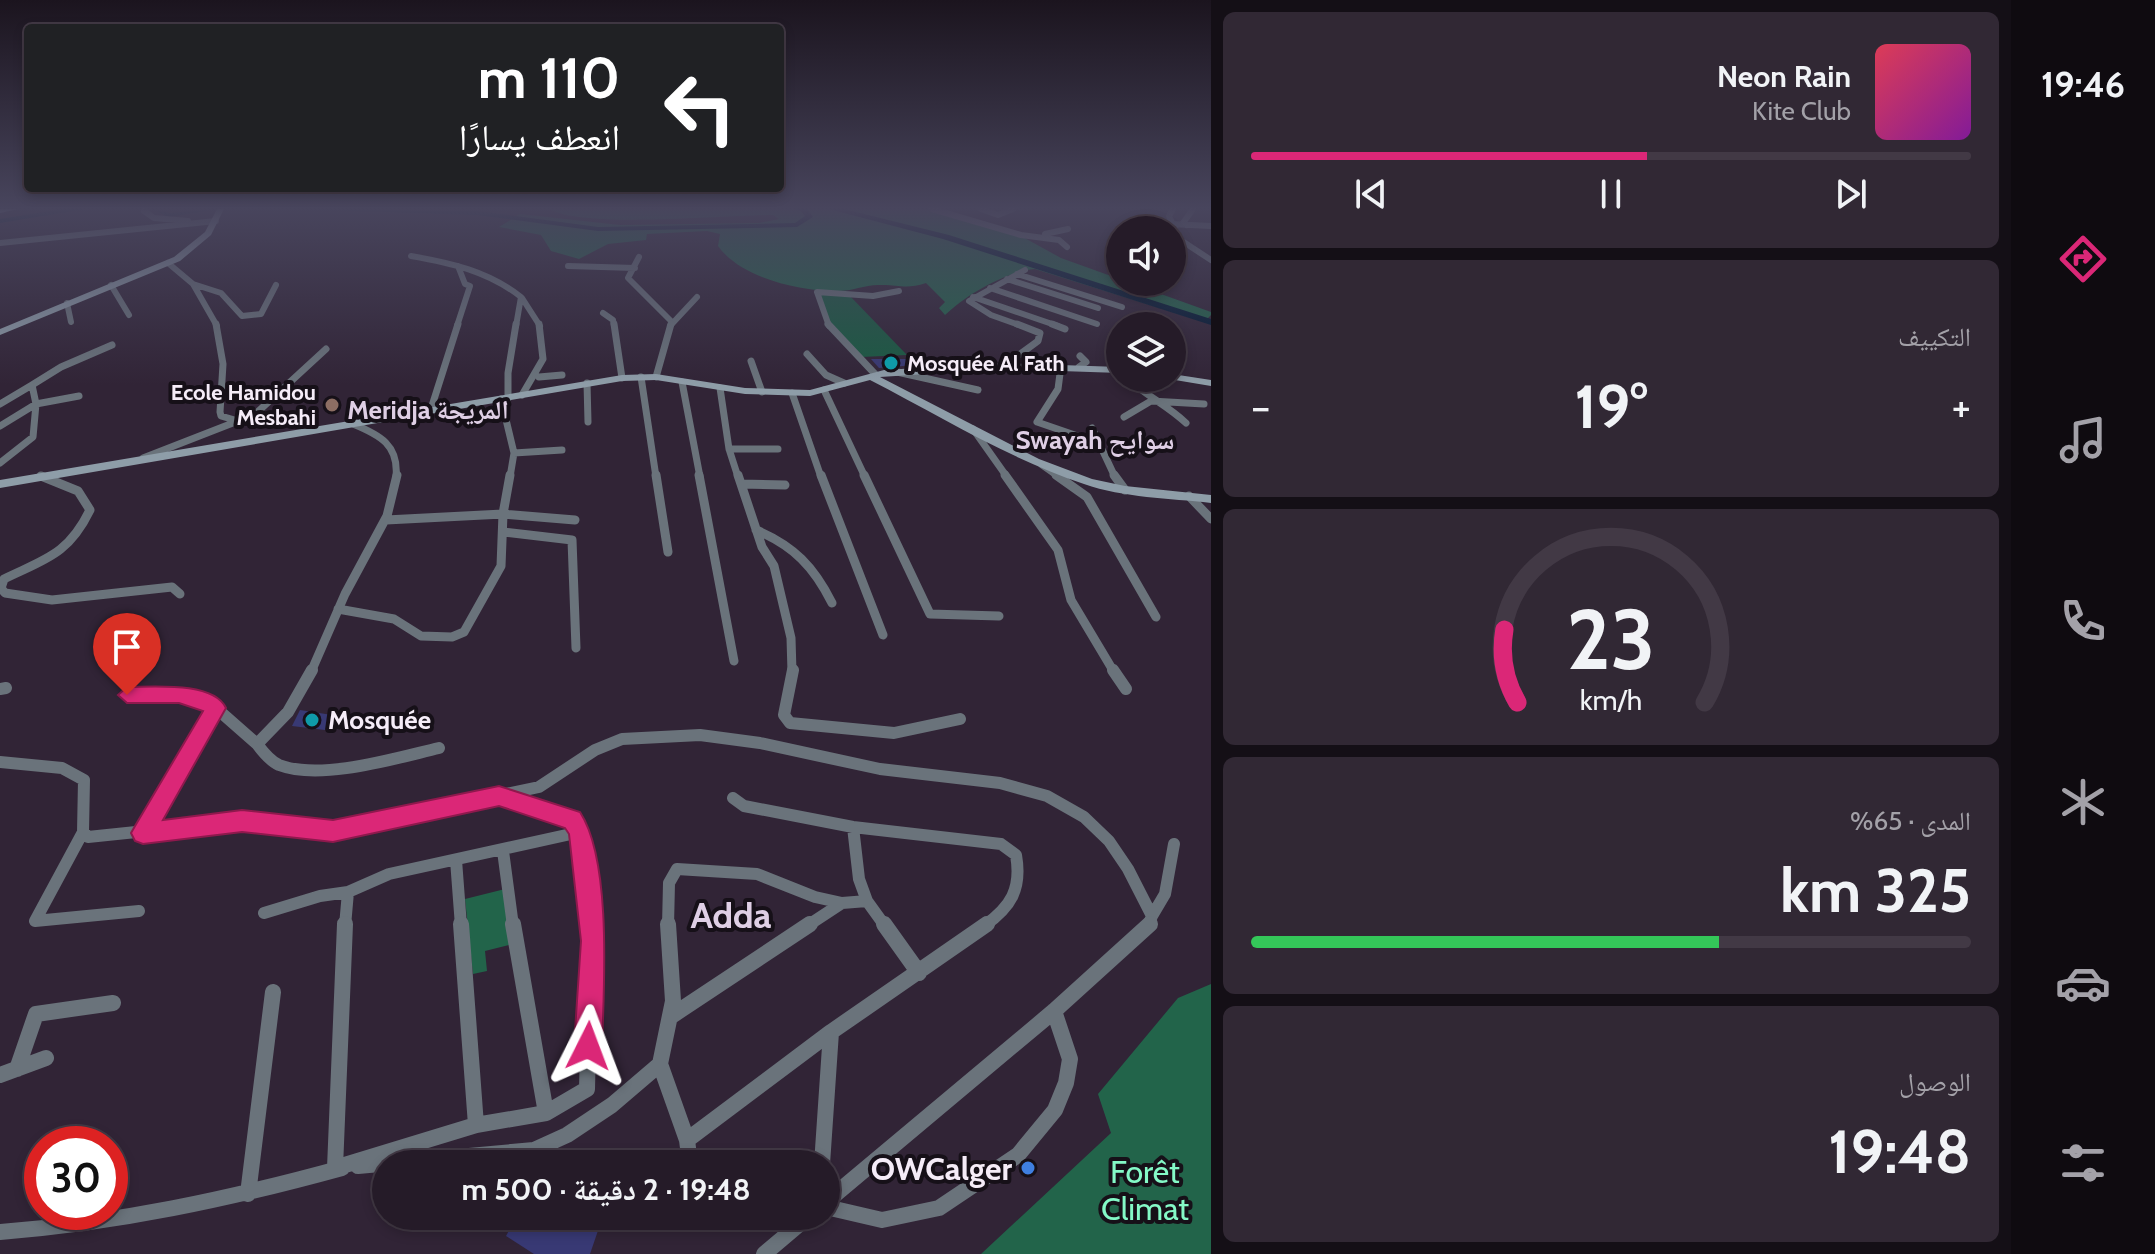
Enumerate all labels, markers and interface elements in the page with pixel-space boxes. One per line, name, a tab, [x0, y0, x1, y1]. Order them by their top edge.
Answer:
text: 110 m	[478, 44, 620, 112]
icon: left	[648, 56, 752, 160]
text: Neon Rain	[1717, 58, 1851, 95]
text: 19:46	[2041, 62, 2125, 106]
text: Kite Club	[1752, 95, 1851, 127]
text: انعطف يسارًا	[459, 115, 620, 159]
icon: previous	[1349, 172, 1393, 216]
icon: pause	[1589, 172, 1633, 216]
icon: next	[1829, 172, 1873, 216]
map controls	[1106, 216, 1186, 392]
button: sound	[1106, 216, 1186, 296]
icon: directions	[2055, 231, 2111, 287]
button: layers	[1106, 312, 1186, 392]
text: التكييف	[1898, 321, 1971, 353]
place label: Mosquée Al Fath	[907, 350, 1065, 377]
marker: Mosquée Al Fath	[882, 354, 900, 372]
text: 19°	[1574, 370, 1648, 443]
place label: Ecole Hamidou Mesbahi	[171, 379, 316, 431]
text: −	[1251, 380, 1270, 433]
text: +	[1952, 380, 1971, 433]
district label: Meridja المريجة	[347, 394, 509, 426]
marker: Ecole Hamidou Mesbahi	[323, 396, 341, 414]
icon: music	[2055, 412, 2111, 468]
district label: Swayah سوايح	[1016, 424, 1174, 457]
text: 23	[1567, 589, 1655, 690]
icon: phone	[2055, 593, 2111, 649]
pin	[93, 613, 161, 695]
icon: arrive	[105, 625, 149, 669]
text: km/h	[1580, 682, 1642, 717]
place label: Mosquée	[328, 704, 431, 736]
marker: Mosquée	[303, 711, 321, 729]
icon: climate	[2055, 774, 2111, 830]
text: المدى · 65%	[1850, 805, 1971, 837]
text: 325 km	[1780, 854, 1971, 927]
district label: Adda	[690, 893, 772, 937]
icon: car	[2055, 955, 2111, 1011]
position arrow	[546, 1004, 630, 1088]
text: الوصول	[1899, 1066, 1971, 1098]
text: 19:48	[1828, 1115, 1971, 1188]
speed limit sign: 30	[24, 1126, 128, 1230]
icon: filters	[2055, 1135, 2111, 1191]
place label: OWCalger	[871, 1149, 1012, 1188]
park label: Forêt Climat	[1101, 1152, 1189, 1228]
marker: OWCalger	[1019, 1159, 1037, 1177]
text: 19:48 · 2 دقيقة · 500 m	[461, 1171, 751, 1208]

